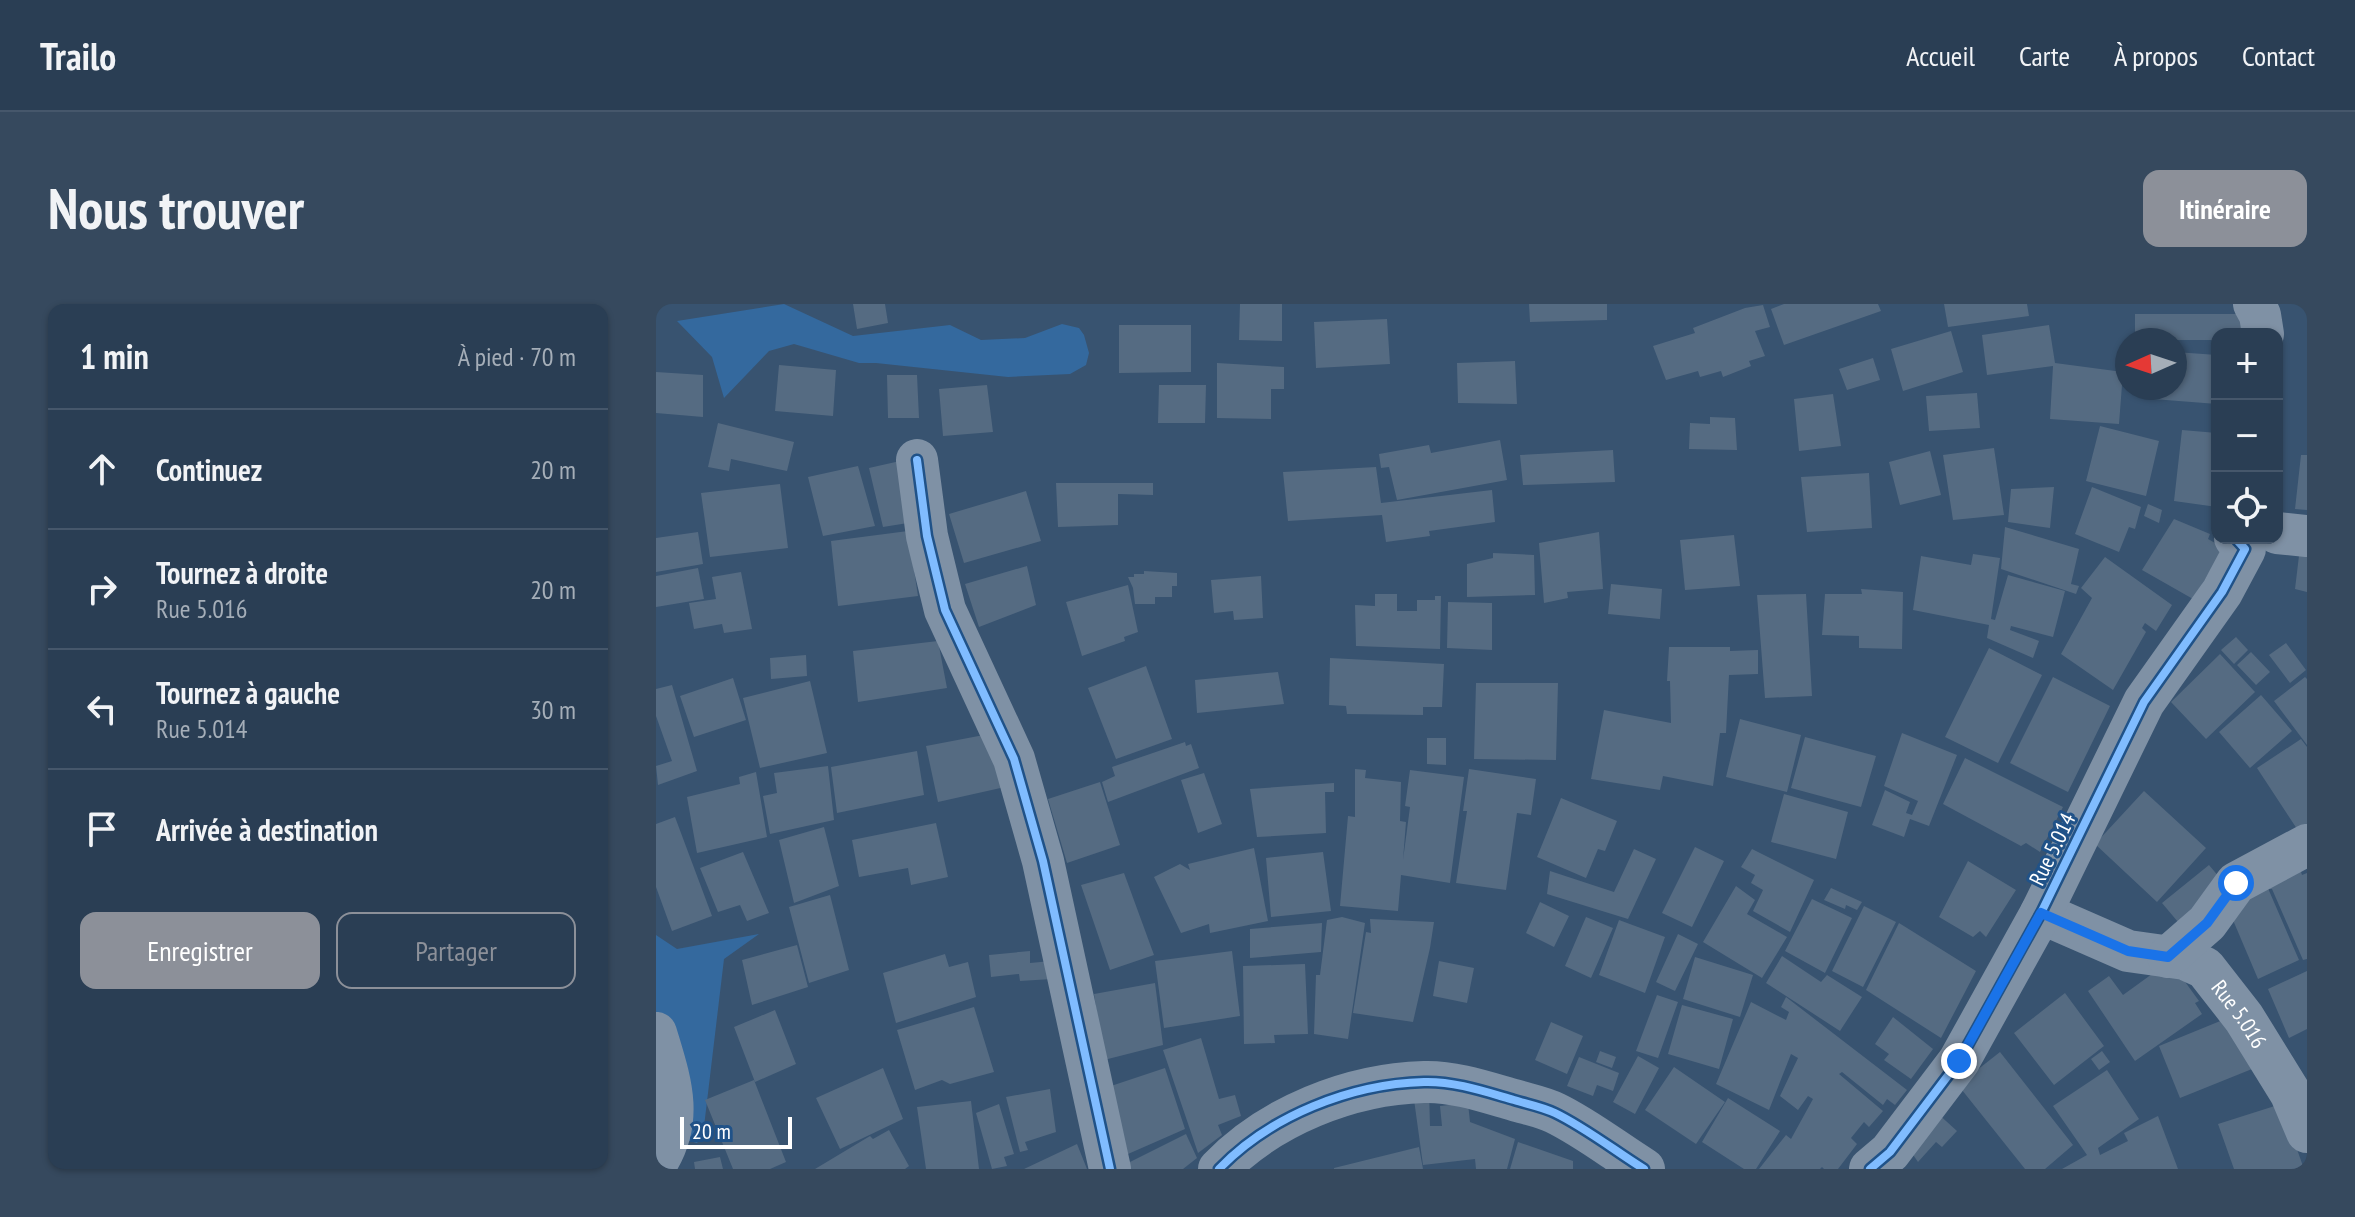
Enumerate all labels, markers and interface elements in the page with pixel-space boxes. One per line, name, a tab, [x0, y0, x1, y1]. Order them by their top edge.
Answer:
text: Trailo	[40, 31, 116, 80]
text: Accueil	[1906, 37, 1975, 74]
text: Carte	[2019, 37, 2070, 74]
text: À propos	[2114, 37, 2198, 74]
text: Contact	[2242, 37, 2315, 74]
button: Itinéraire	[2143, 170, 2307, 247]
text: Nous trouver	[48, 172, 304, 244]
north arrow	[2115, 328, 2187, 400]
map controls	[2211, 328, 2283, 544]
button: +	[2211, 328, 2283, 400]
text: 1 min	[80, 334, 149, 378]
text: À pied · 70 m	[458, 340, 576, 373]
button: −	[2211, 400, 2283, 472]
icon: ahead	[80, 447, 124, 491]
text: Continuez	[156, 450, 262, 489]
text: 20 m	[530, 453, 576, 486]
button: locate	[2211, 472, 2283, 544]
text: Tournez à droite	[156, 553, 328, 592]
icon: right	[80, 567, 124, 611]
text: 20 m	[530, 573, 576, 606]
text: Rue 5.016	[156, 592, 247, 625]
text: Tournez à gauche	[156, 673, 340, 712]
icon: left	[80, 687, 124, 731]
text: 30 m	[530, 693, 576, 726]
text: Rue 5.014	[156, 712, 247, 745]
icon: arrive	[80, 807, 124, 851]
street label: Rue 5.014	[2022, 808, 2082, 890]
text: Arrivée à destination	[156, 810, 378, 849]
route start	[2218, 865, 2254, 901]
button: Enregistrer	[80, 912, 320, 989]
button: Partager	[336, 912, 576, 989]
street label: Rue 5.016	[2206, 974, 2273, 1053]
route end	[1941, 1043, 1977, 1079]
scale bar	[680, 1113, 792, 1149]
text: 20 m	[692, 1117, 731, 1145]

